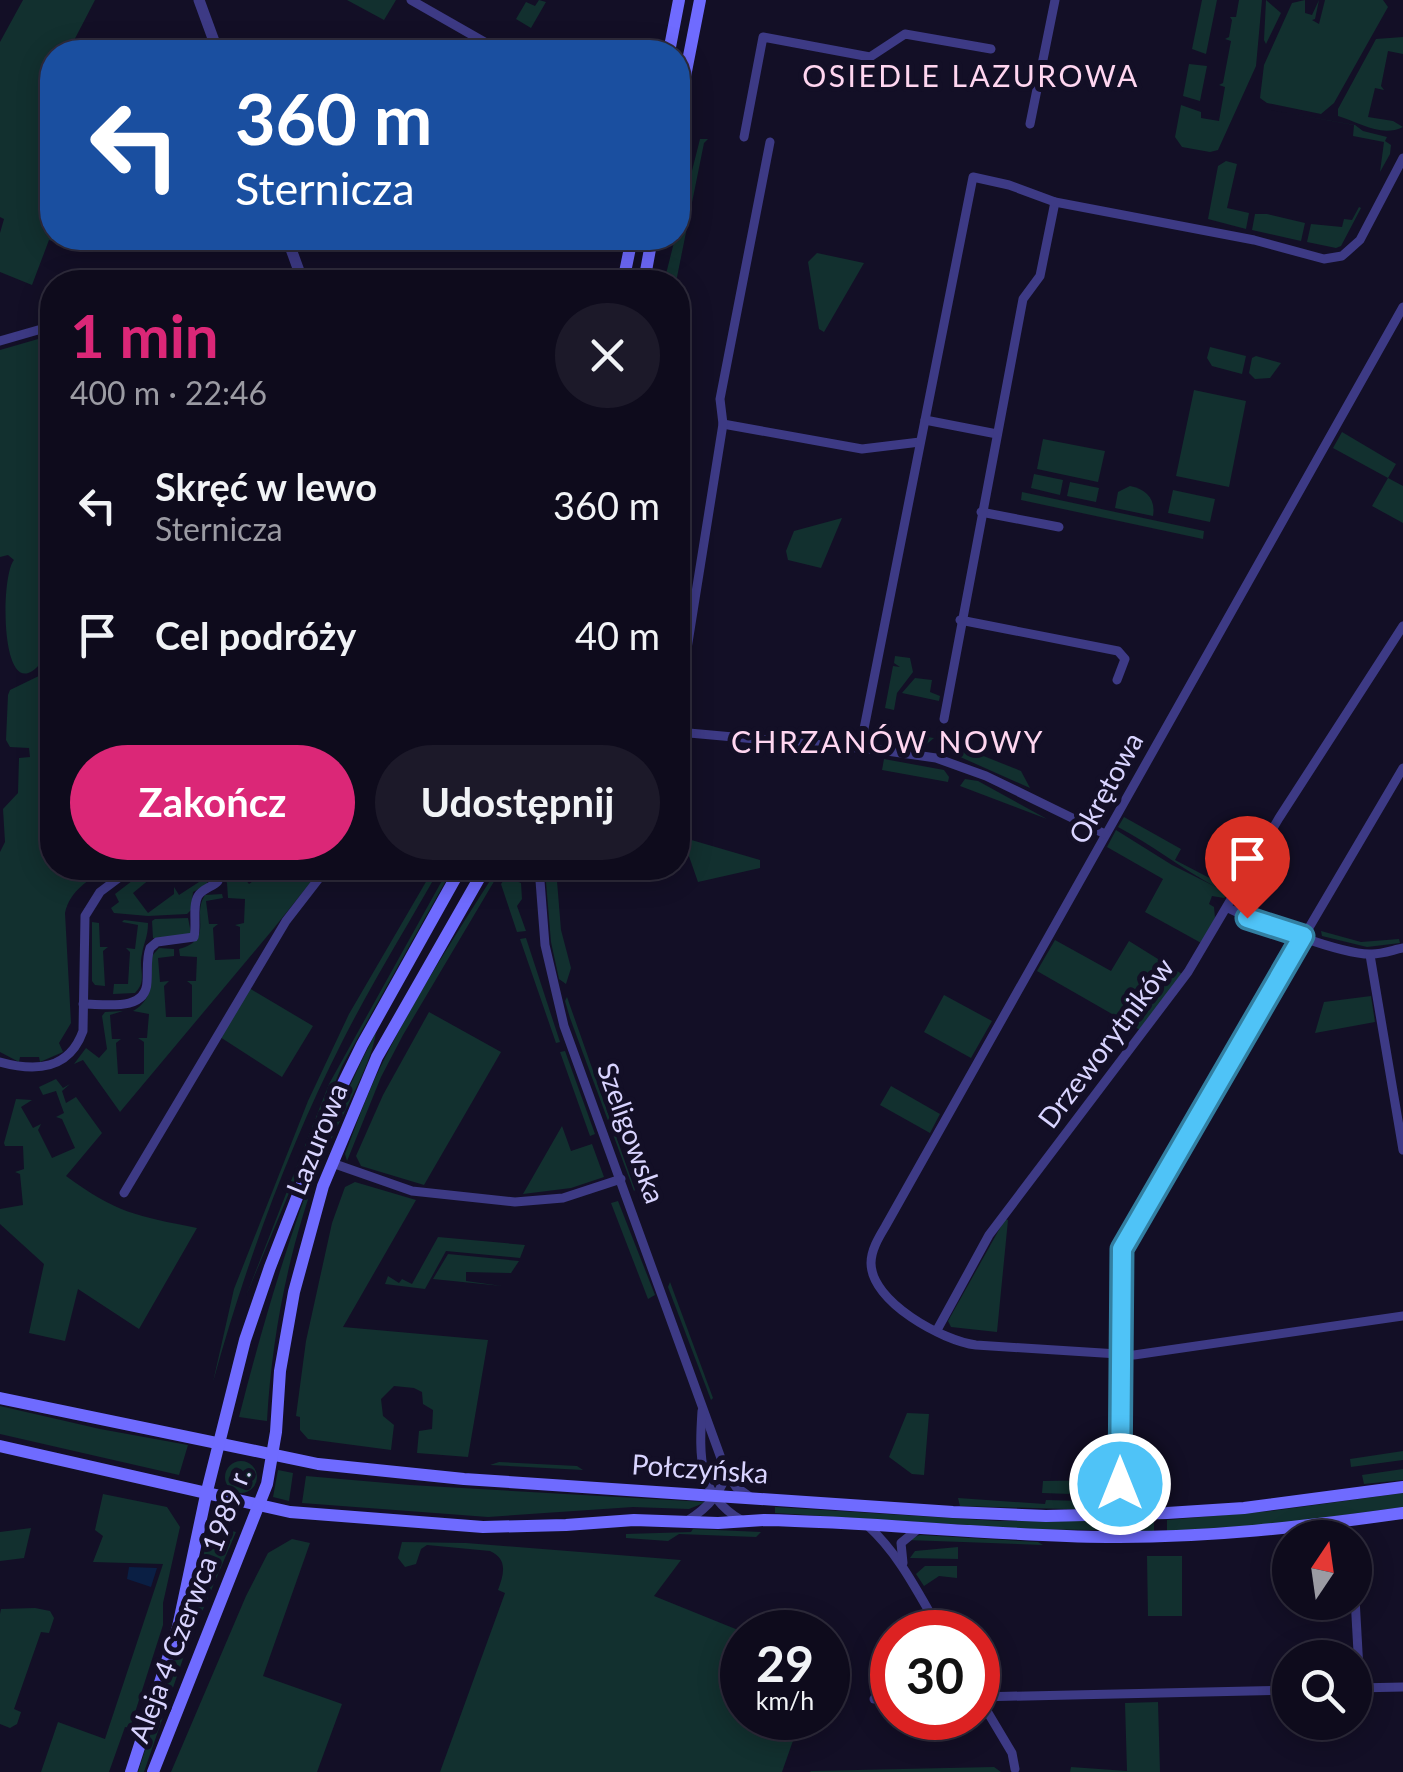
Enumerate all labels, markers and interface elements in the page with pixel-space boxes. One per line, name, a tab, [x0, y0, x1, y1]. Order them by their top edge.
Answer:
district label: OSIEDLE LAZUROWA	[802, 57, 1140, 93]
text: 360 m	[235, 76, 432, 160]
icon: left	[70, 80, 200, 210]
text: Sternicza	[235, 161, 415, 215]
text: 1 min	[70, 299, 219, 371]
button: close	[555, 303, 660, 408]
text: 400 m · 22:46	[70, 373, 267, 412]
text: Skręć w lewo	[155, 463, 377, 509]
icon: left	[70, 478, 125, 533]
text: 360 m	[553, 482, 660, 528]
text: Sternicza	[155, 509, 283, 548]
icon: arrive	[70, 608, 125, 663]
text: Cel podróży	[155, 612, 356, 658]
text: 40 m	[575, 612, 660, 658]
district label: CHRZANÓW NOWY	[731, 723, 1045, 759]
street label: Okrętowa	[1061, 726, 1150, 849]
button: Zakończ	[70, 745, 355, 860]
button: Udostępnij	[375, 745, 660, 860]
pin	[1205, 816, 1290, 919]
icon: arrive	[1220, 831, 1275, 886]
street label: Drzeworytników	[1030, 951, 1180, 1134]
street label: Szeligowska	[591, 1058, 673, 1208]
street label: Lazurowa	[278, 1078, 354, 1200]
position arrow	[1068, 1432, 1172, 1536]
street label: Połczyńska	[631, 1446, 770, 1490]
street label: Aleja 4 Czerwca 1989 r.	[121, 1462, 257, 1747]
north arrow	[1272, 1520, 1372, 1620]
map controls	[1272, 1520, 1372, 1740]
speed limit sign: 30	[870, 1610, 1000, 1740]
text: 29	[756, 1633, 814, 1693]
button: search	[1272, 1640, 1372, 1740]
text: km/h	[756, 1685, 814, 1715]

